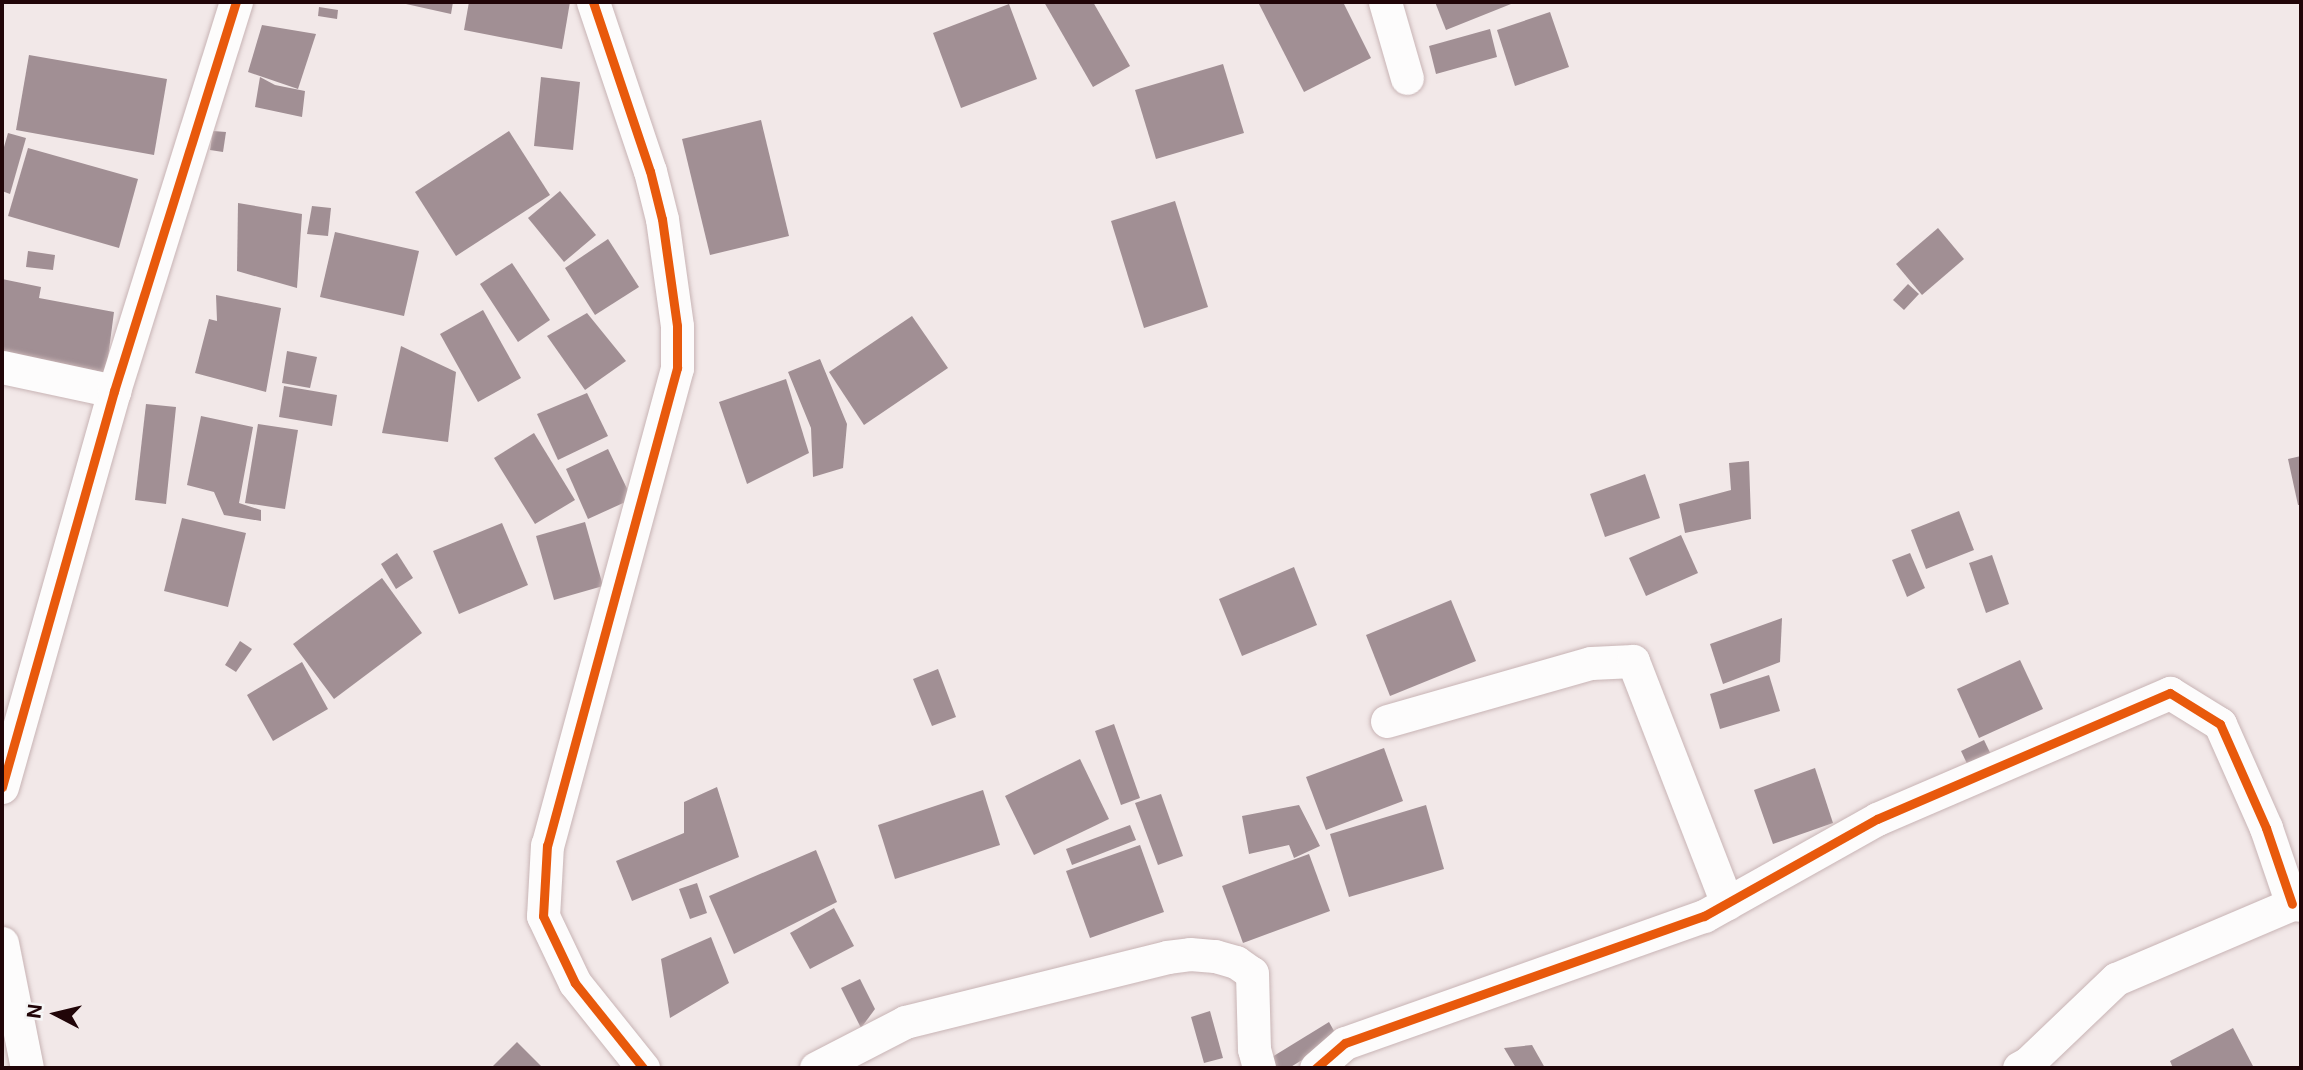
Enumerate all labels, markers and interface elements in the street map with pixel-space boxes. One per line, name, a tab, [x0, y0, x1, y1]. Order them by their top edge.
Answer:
north arrow	[21, 979, 91, 1049]
text: N	[22, 1003, 47, 1020]

